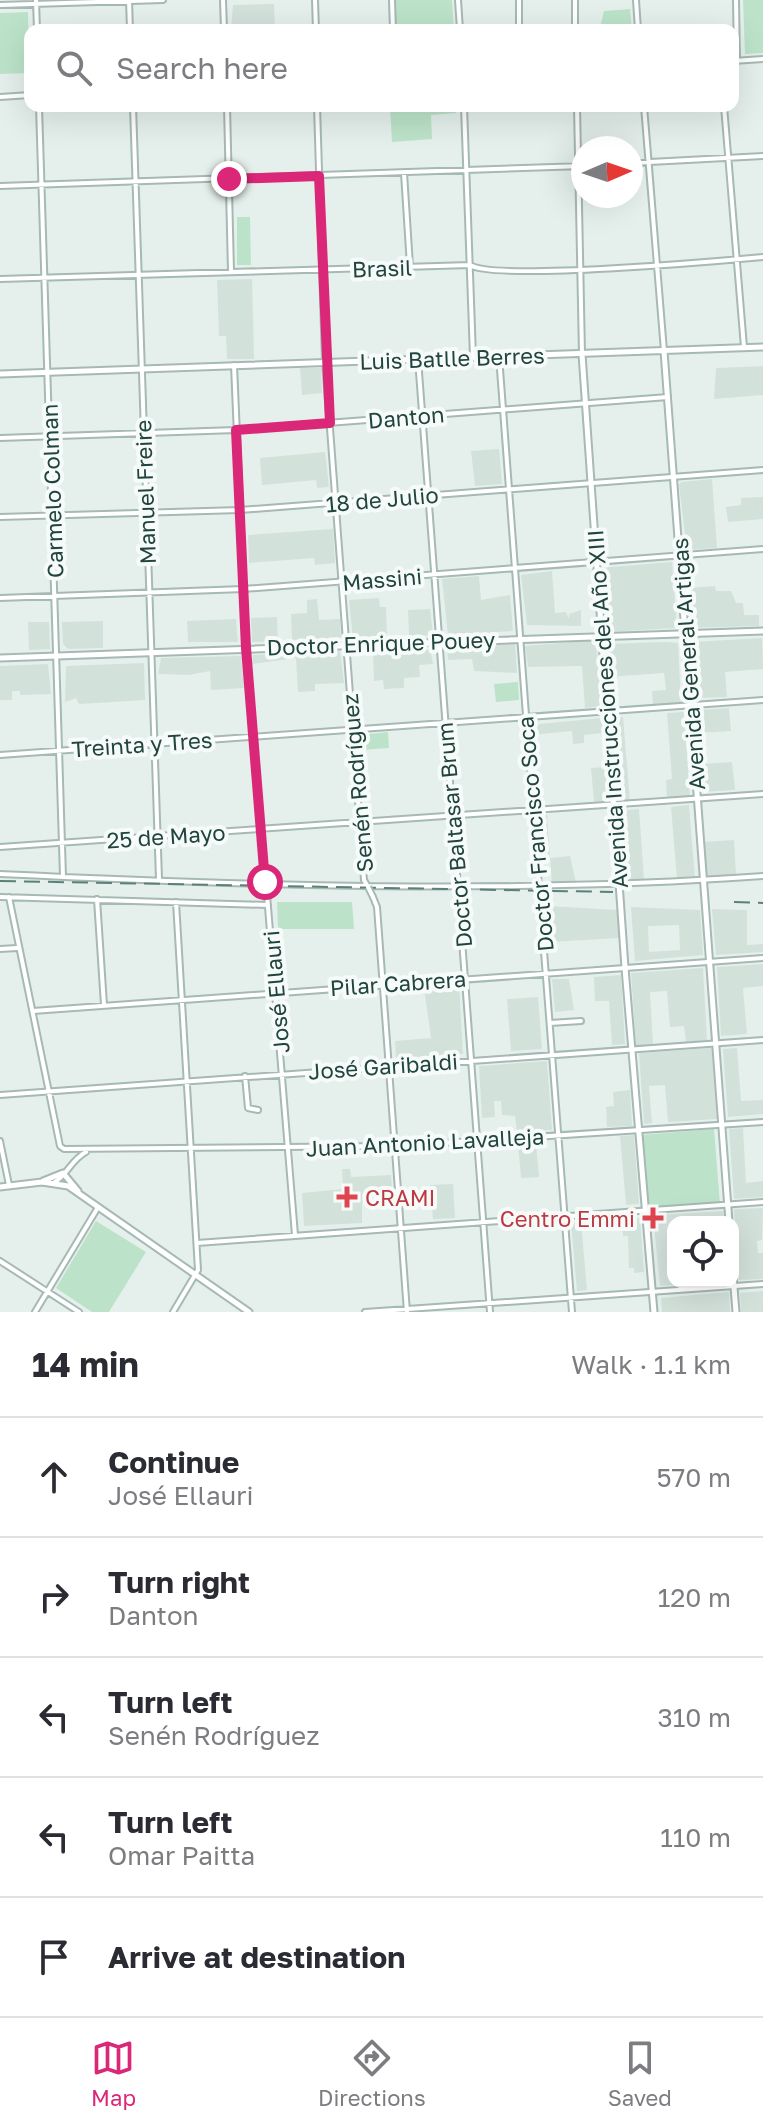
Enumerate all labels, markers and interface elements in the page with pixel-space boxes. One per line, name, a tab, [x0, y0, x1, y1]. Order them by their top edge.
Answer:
search box	[24, 24, 739, 112]
icon: search	[52, 46, 96, 90]
text: Search here	[116, 50, 288, 86]
north arrow	[571, 136, 643, 208]
route end	[211, 161, 247, 197]
street label: Brasil	[351, 253, 413, 283]
street label: Luis Batlle Berres	[359, 341, 545, 375]
street label: Danton	[367, 400, 445, 434]
street label: Carmelo Colman	[35, 403, 69, 579]
street label: Manuel Freire	[129, 419, 161, 565]
street label: 18 de Julio	[325, 481, 439, 517]
street label: Avenida Instrucciones del Año XIII	[581, 529, 633, 889]
street label: Avenida General Artigas	[666, 537, 710, 791]
street label: Massini	[341, 562, 423, 596]
street label: Doctor Enrique Pouey	[266, 626, 496, 660]
street label: Senén Rodríguez	[336, 693, 378, 873]
street label: Doctor Francisco Soca	[511, 715, 559, 953]
street label: Doctor Baltasar Brum	[431, 721, 477, 949]
street label: Treinta y Tres	[71, 726, 213, 762]
street label: 25 de Mayo	[106, 818, 226, 854]
route start	[247, 864, 283, 900]
street label: José Ellauri	[257, 930, 295, 1054]
street label: Pilar Cabrera	[329, 965, 467, 1001]
street label: José Garibaldi	[307, 1047, 459, 1085]
street label: Juan Antonio Lavalleja	[305, 1122, 545, 1162]
place label: CRAMI	[365, 1184, 436, 1211]
marker: CRAMI	[336, 1186, 358, 1208]
place label: Centro Emmi	[500, 1205, 635, 1232]
marker: Centro Emmi	[642, 1207, 664, 1229]
map controls	[667, 1216, 739, 1288]
button: locate	[667, 1216, 739, 1288]
text: 14 min	[32, 1344, 139, 1384]
text: Walk · 1.1 km	[571, 1349, 731, 1380]
text: Continue	[108, 1444, 239, 1480]
icon: ahead	[32, 1455, 76, 1499]
text: 570 m	[657, 1462, 731, 1493]
text: José Ellauri	[108, 1480, 253, 1511]
text: Turn right	[108, 1564, 250, 1600]
icon: right	[32, 1575, 76, 1619]
text: 120 m	[658, 1582, 731, 1613]
text: Danton	[108, 1600, 199, 1631]
text: Turn left	[108, 1684, 233, 1720]
icon: left	[32, 1695, 76, 1739]
text: 310 m	[658, 1702, 731, 1733]
text: Senén Rodríguez	[108, 1720, 319, 1751]
text: Turn left	[108, 1804, 233, 1840]
icon: left	[32, 1815, 76, 1859]
text: 110 m	[660, 1822, 731, 1853]
text: Omar Paitta	[108, 1840, 255, 1871]
icon: arrive	[32, 1935, 76, 1979]
text: Arrive at destination	[108, 1939, 405, 1975]
tab: Map	[91, 2036, 136, 2111]
tab: Directions	[318, 2036, 426, 2111]
tab: Saved	[608, 2036, 672, 2111]

